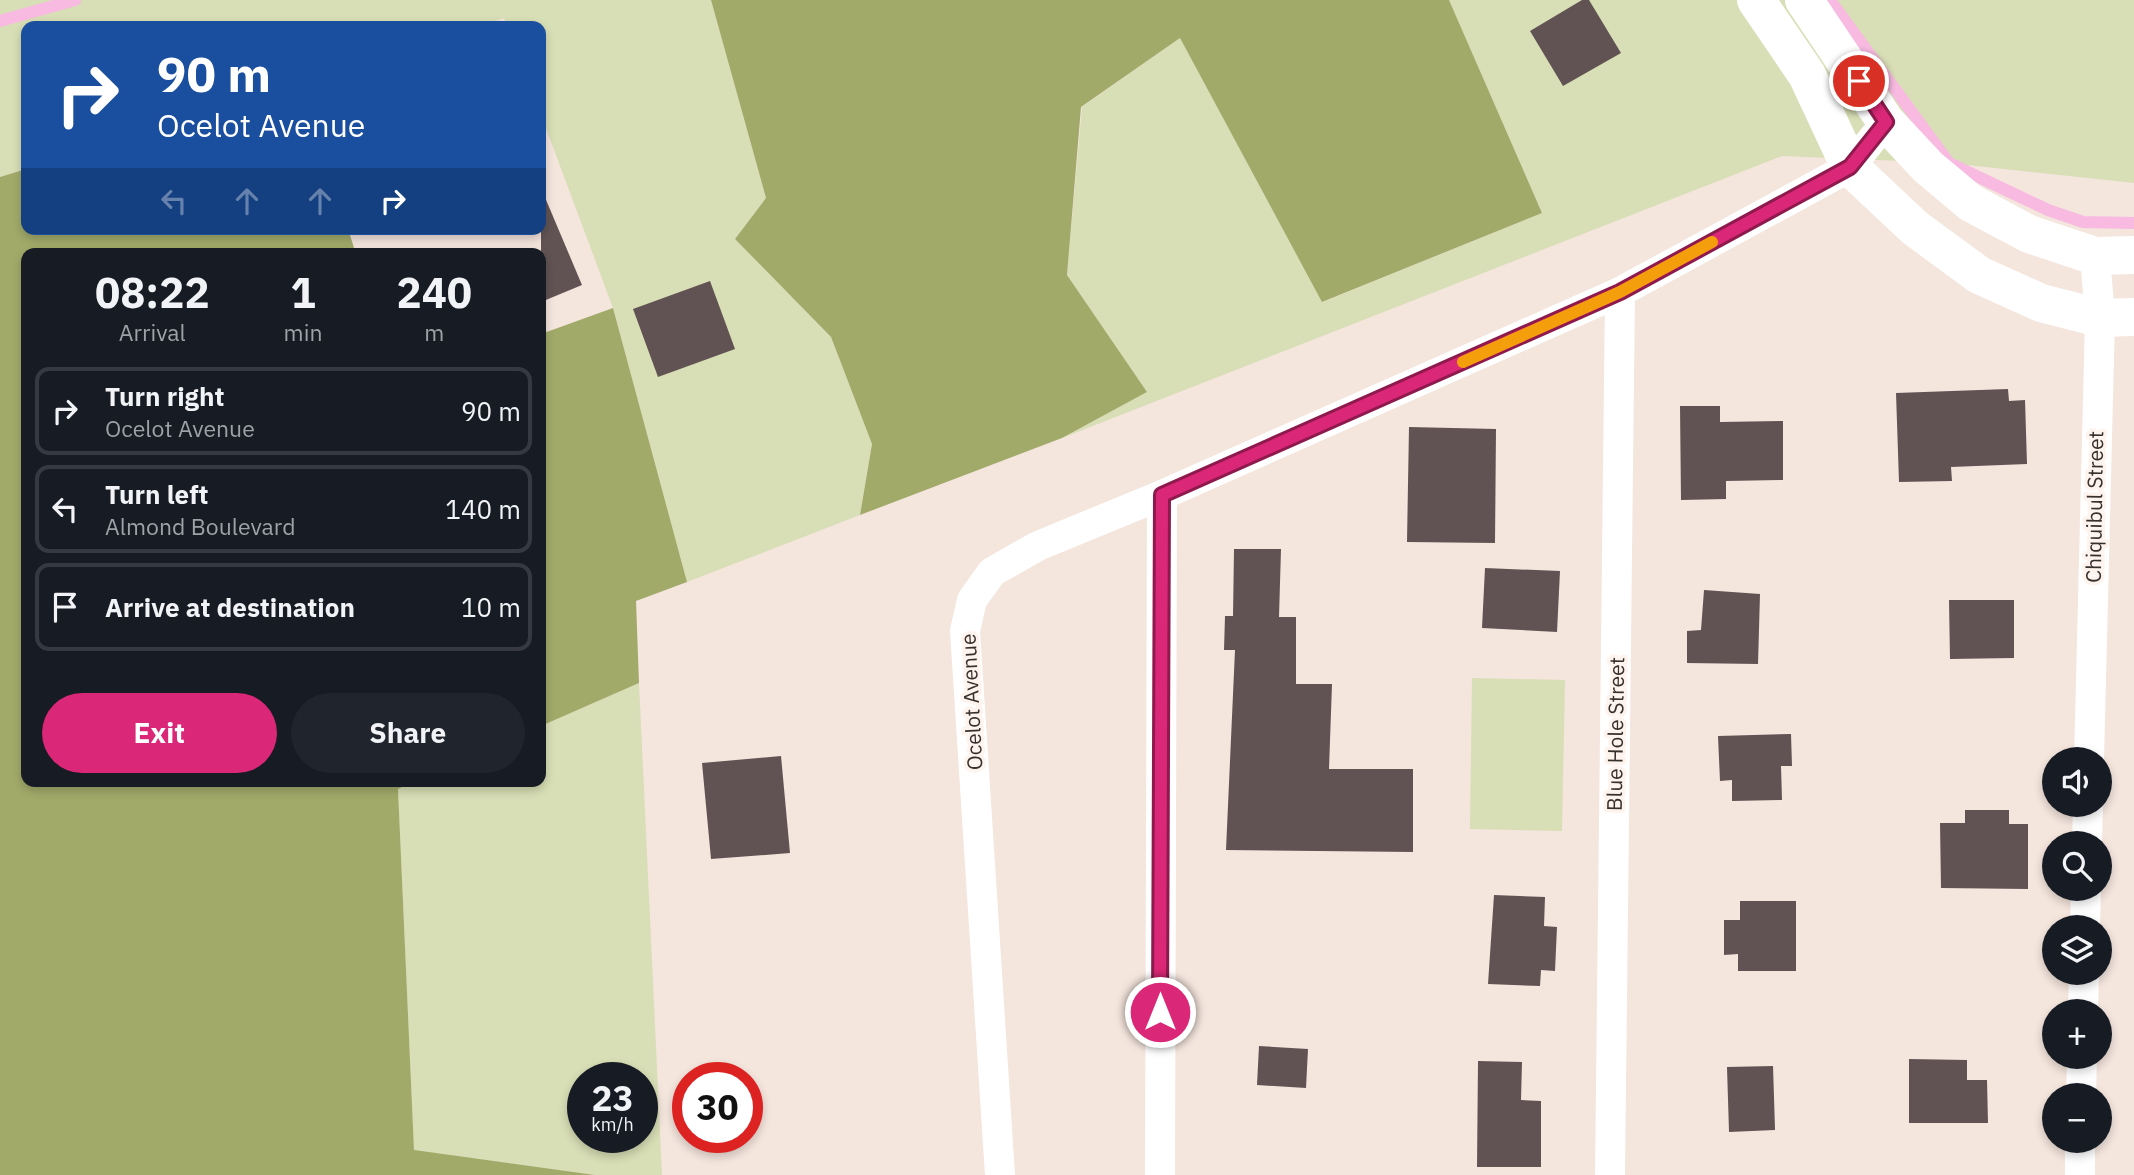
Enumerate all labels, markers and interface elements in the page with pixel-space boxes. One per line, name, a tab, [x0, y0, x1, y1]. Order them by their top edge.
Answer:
text: 90 m	[157, 42, 271, 105]
icon: right	[42, 49, 133, 140]
pin	[1829, 51, 1889, 111]
icon: arrive	[1840, 62, 1878, 100]
text: Ocelot Avenue	[157, 104, 365, 146]
icon: left	[155, 182, 193, 220]
icon: ahead	[228, 182, 266, 220]
icon: ahead	[301, 182, 339, 220]
icon: right	[374, 182, 412, 220]
text: 08:22	[95, 265, 210, 320]
text: 1	[290, 265, 316, 320]
text: 240	[396, 265, 472, 320]
text: Arrival	[119, 317, 186, 347]
text: min	[284, 317, 322, 347]
text: m	[424, 317, 444, 347]
text: Turn right	[105, 379, 224, 413]
icon: right	[46, 392, 84, 430]
text: 90 m	[461, 394, 521, 428]
text: Ocelot Avenue	[105, 413, 255, 443]
street label: Chiquibul Street	[2079, 431, 2109, 583]
text: Turn left	[105, 477, 208, 511]
icon: left	[46, 490, 84, 528]
text: 140 m	[445, 492, 521, 526]
text: Almond Boulevard	[105, 511, 296, 541]
icon: arrive	[46, 588, 84, 626]
text: Arrive at destination	[105, 590, 355, 624]
text: 10 m	[461, 590, 521, 624]
street label: Ocelot Avenue	[953, 633, 989, 771]
street label: Blue Hole Street	[1600, 657, 1630, 811]
button: Exit	[42, 693, 277, 773]
button: Share	[291, 693, 525, 773]
map controls	[2042, 747, 2112, 1153]
button: sound	[2042, 747, 2112, 817]
button: search	[2042, 831, 2112, 901]
button: layers	[2042, 915, 2112, 985]
position arrow	[1123, 975, 1197, 1049]
button: +	[2042, 999, 2112, 1069]
speed limit sign: 30	[672, 1062, 763, 1153]
text: 23	[591, 1075, 634, 1121]
button: −	[2042, 1083, 2112, 1153]
text: km/h	[591, 1113, 634, 1136]

